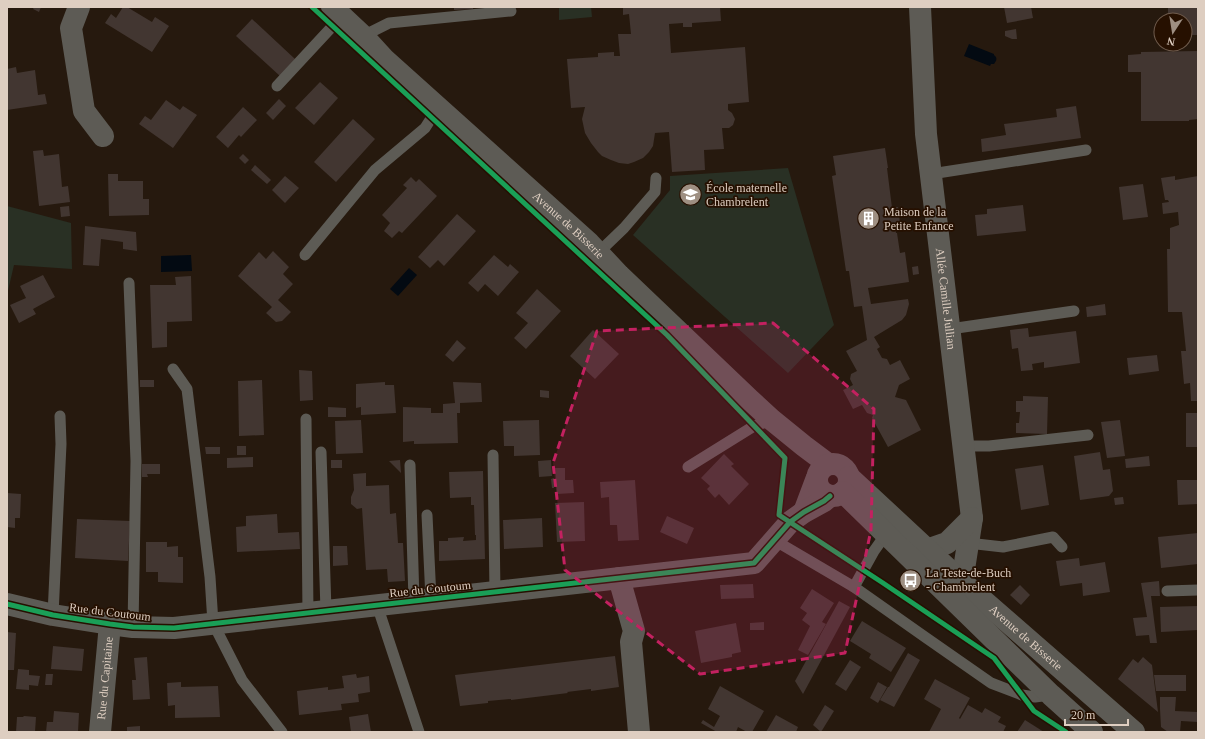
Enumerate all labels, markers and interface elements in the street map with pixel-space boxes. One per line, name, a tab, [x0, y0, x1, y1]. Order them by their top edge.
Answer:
north arrow	[1153, 12, 1193, 52]
text: N	[1166, 35, 1176, 48]
place label: École maternelle Chambrelent	[706, 181, 787, 209]
school or university icon: École maternelle Chambrelent	[678, 182, 704, 208]
street label: Avenue de Bisserie	[530, 189, 607, 262]
place label: Maison de la Petite Enfance	[884, 205, 954, 233]
building icon: Maison de la Petite Enfance	[856, 206, 882, 232]
street label: Allée Camille Jullian	[933, 247, 959, 350]
place label: La Teste-de-Buch - Chambrelent	[926, 566, 1011, 594]
bus stop icon: La Teste-de-Buch - Chambrelent	[898, 567, 924, 593]
street label: Rue du Coutoum	[388, 578, 472, 600]
street label: Rue du Coutoum	[68, 600, 152, 624]
street label: Avenue de Bisserie	[986, 602, 1065, 673]
street label: Rue du Capitaine	[94, 636, 116, 720]
scale bar	[1065, 701, 1128, 727]
text: 20 m	[1071, 708, 1096, 722]

